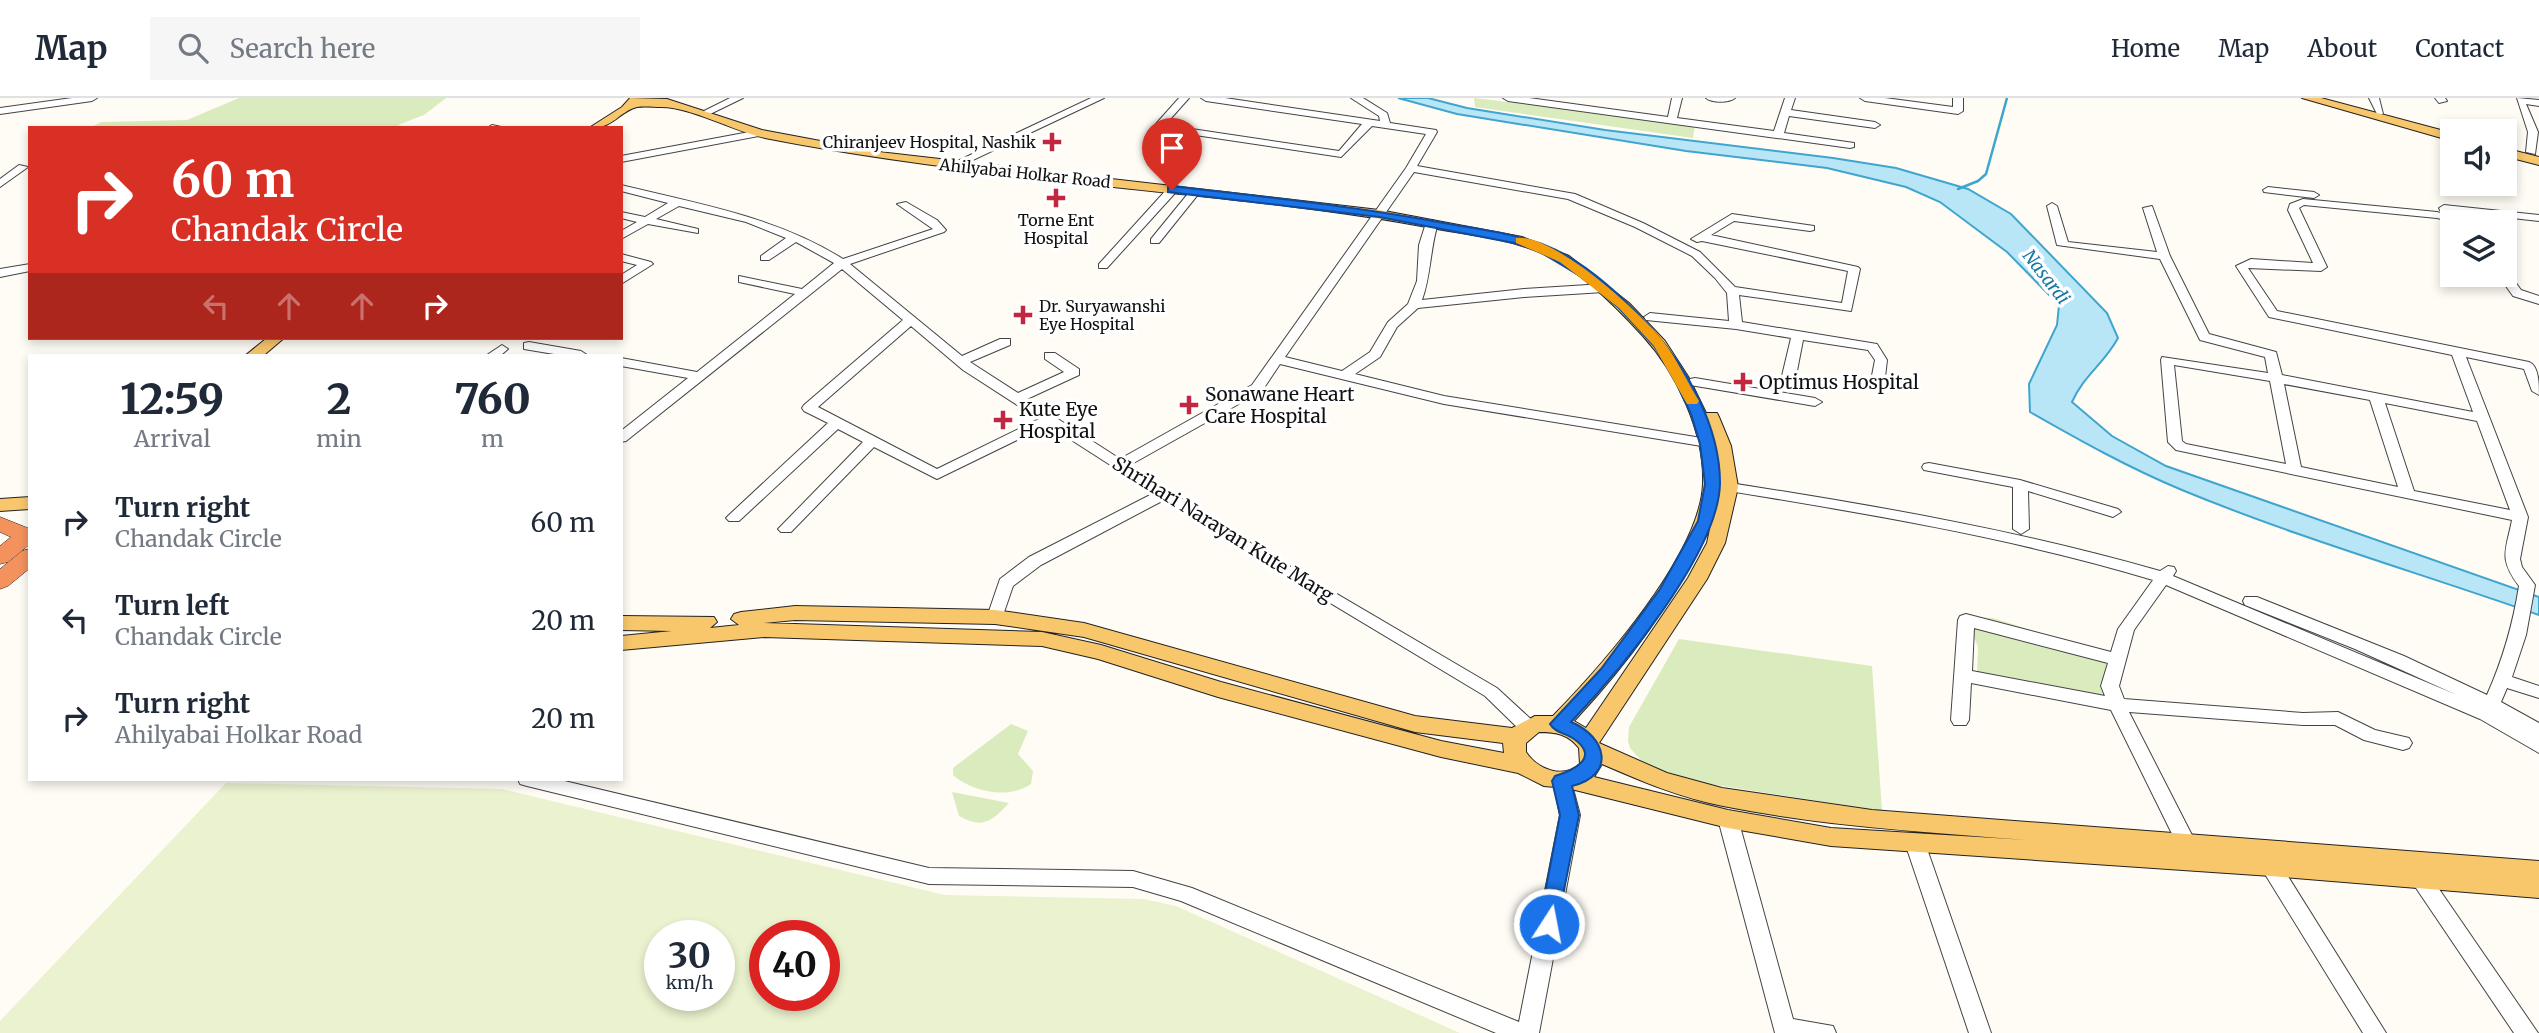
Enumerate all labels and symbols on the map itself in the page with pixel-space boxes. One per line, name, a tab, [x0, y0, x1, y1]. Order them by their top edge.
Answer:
pin	[1142, 118, 1202, 190]
place label: Chiranjeev Hospital, Nashik	[823, 132, 1037, 152]
marker: Chiranjeev Hospital, Nashik	[1042, 132, 1062, 152]
street label: Ahilyabai Holkar Road	[937, 154, 1112, 192]
marker: Torne Ent Hospital	[1046, 188, 1066, 208]
place label: Torne Ent Hospital	[1018, 210, 1095, 248]
water label: Nasardi	[2018, 245, 2075, 309]
place label: Dr. Suryawanshi Eye Hospital	[1039, 296, 1166, 334]
marker: Dr. Suryawanshi Eye Hospital	[1013, 305, 1033, 325]
place label: Optimus Hospital	[1759, 370, 1919, 394]
marker: Optimus Hospital	[1733, 372, 1753, 392]
place label: Sonawane Heart Care Hospital	[1205, 382, 1355, 428]
marker: Sonawane Heart Care Hospital	[1179, 395, 1199, 415]
place label: Kute Eye Hospital	[1019, 397, 1098, 443]
marker: Kute Eye Hospital	[993, 410, 1013, 430]
street label: Shrihari Narayan Kute Marg	[1108, 451, 1338, 607]
position arrow	[1512, 887, 1586, 961]
speed limit sign: 40	[749, 920, 840, 1011]

